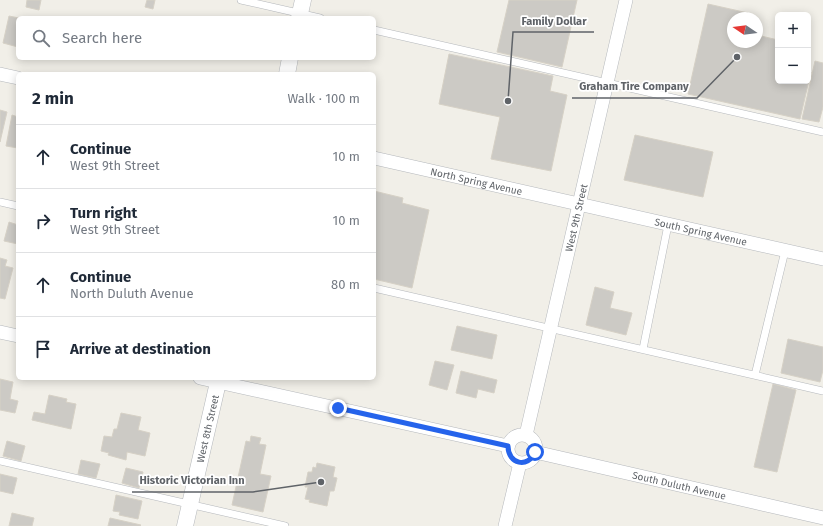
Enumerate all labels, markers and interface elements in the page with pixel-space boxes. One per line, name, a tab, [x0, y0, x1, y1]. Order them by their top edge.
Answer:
callout: Family Dollar	[513, 9, 594, 32]
north arrow	[727, 12, 763, 48]
map controls	[775, 12, 811, 84]
button: +	[775, 12, 811, 48]
text: Family Dollar	[521, 15, 587, 28]
search box	[16, 16, 376, 60]
icon: search	[30, 27, 52, 49]
text: Search here	[62, 29, 142, 47]
button: −	[775, 48, 811, 84]
callout: Graham Tire Company	[572, 75, 697, 98]
text: Graham Tire Company	[579, 80, 689, 93]
text: 2 min	[32, 88, 74, 109]
text: Walk · 100 m	[288, 91, 360, 106]
text: Continue	[70, 140, 131, 158]
icon: ahead	[32, 146, 54, 168]
text: 10 m	[333, 149, 360, 164]
text: West 9th Street	[70, 158, 160, 173]
street label: North Spring Avenue	[429, 166, 523, 198]
street label: West 9th Street	[563, 182, 591, 253]
text: Turn right	[70, 204, 137, 222]
icon: right	[32, 210, 54, 232]
text: 10 m	[333, 213, 360, 228]
street label: South Spring Avenue	[653, 216, 748, 249]
text: West 9th Street	[70, 222, 160, 237]
text: Continue	[70, 268, 131, 286]
icon: ahead	[32, 274, 54, 296]
text: 80 m	[331, 277, 360, 292]
text: North Duluth Avenue	[70, 286, 193, 301]
icon: arrive	[32, 338, 54, 360]
text: Arrive at destination	[70, 340, 211, 358]
street label: West 8th Street	[195, 393, 222, 464]
route end	[329, 399, 347, 417]
route start	[526, 443, 544, 461]
callout: Historic Victorian Inn	[132, 469, 253, 492]
street label: South Duluth Avenue	[631, 469, 727, 503]
text: Historic Victorian Inn	[139, 474, 245, 487]

